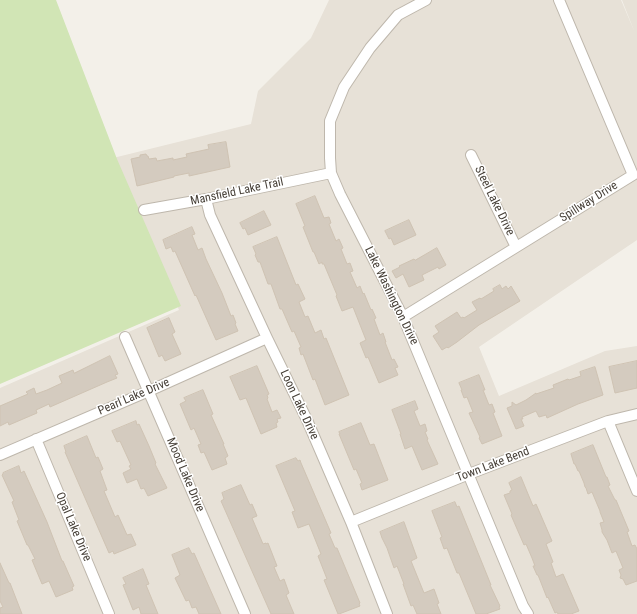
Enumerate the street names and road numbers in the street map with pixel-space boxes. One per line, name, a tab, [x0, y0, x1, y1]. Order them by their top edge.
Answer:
street label: Steel Lake Drive	[471, 164, 517, 238]
street label: Mansfield Lake Trail	[189, 175, 285, 209]
street label: Spillway Drive	[557, 179, 621, 225]
street label: Lake Washington Drive	[361, 245, 421, 347]
street label: Loon Lake Drive	[277, 368, 321, 442]
street label: Pearl Lake Drive	[96, 375, 172, 419]
street label: Mood Lake Drive	[163, 436, 207, 514]
street label: Town Lake Bend	[454, 444, 532, 486]
street label: Opal Lake Drive	[52, 490, 94, 564]

